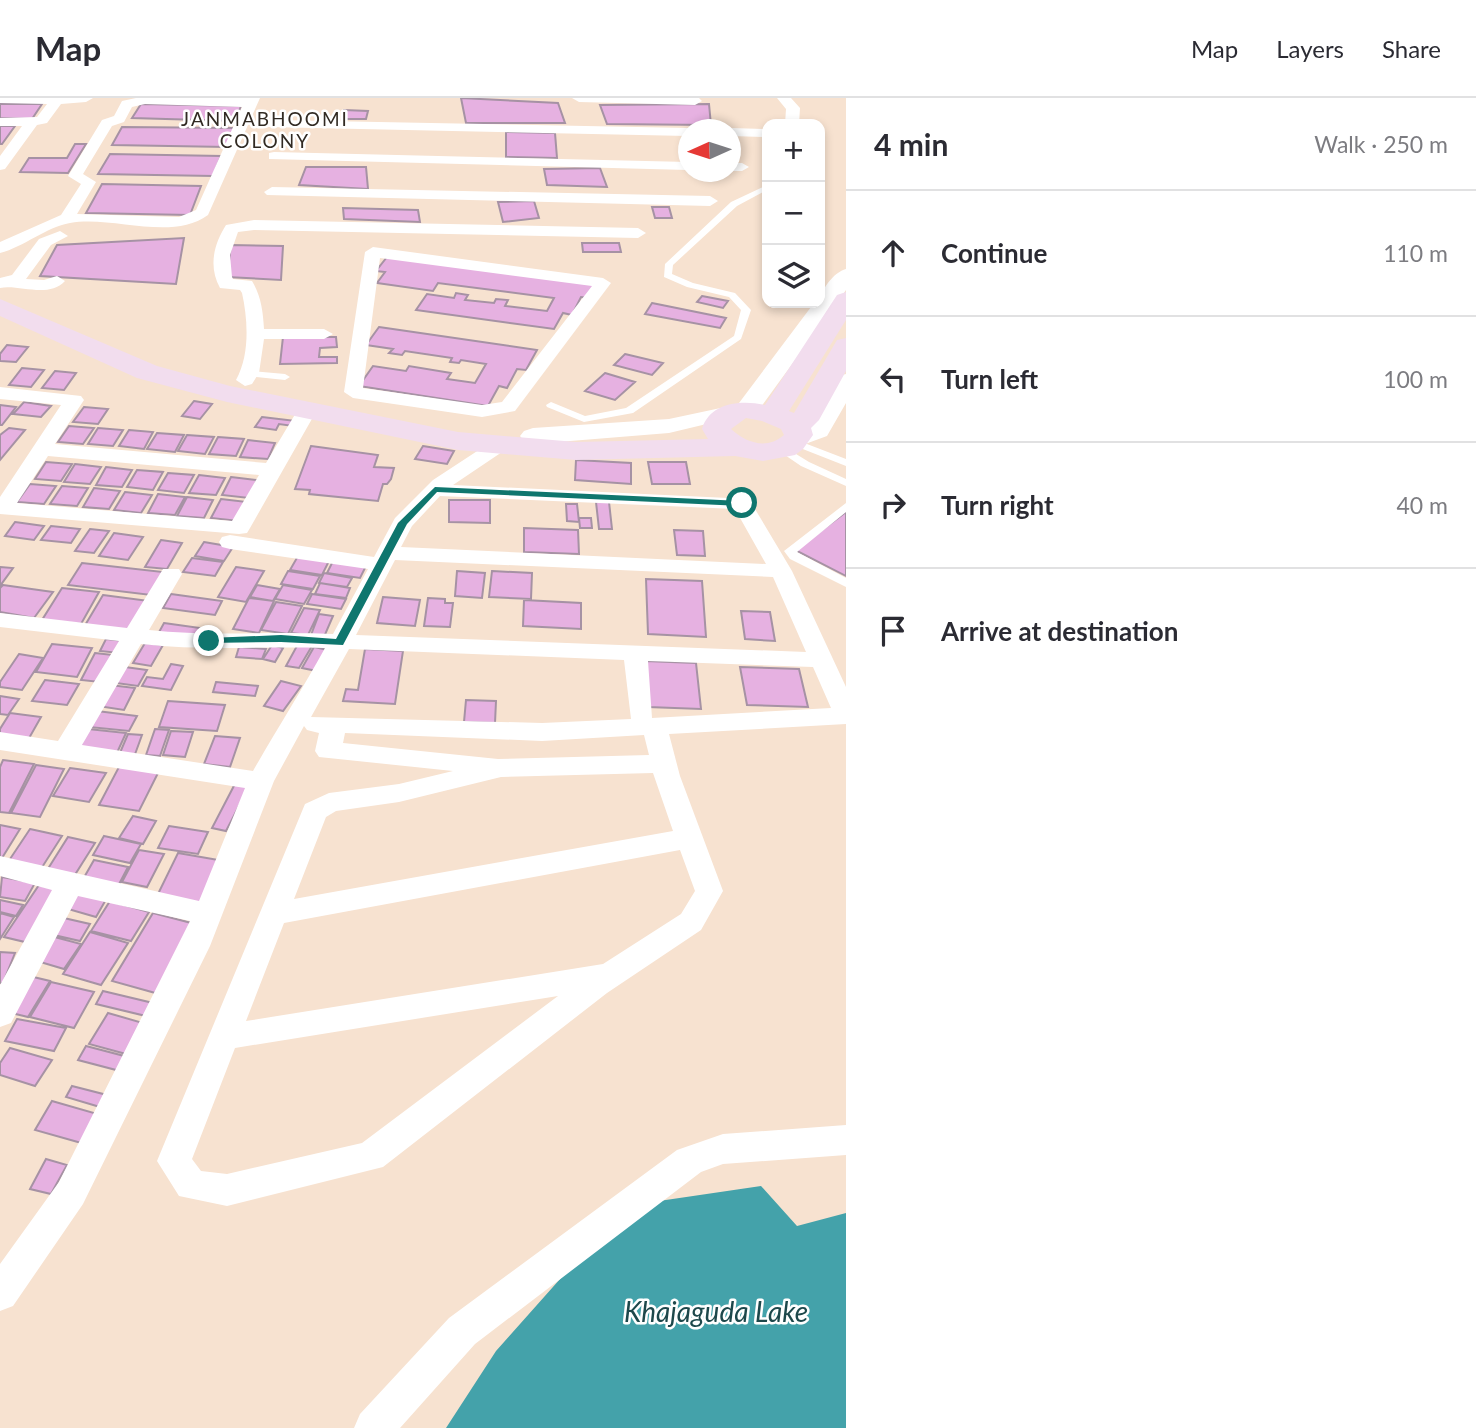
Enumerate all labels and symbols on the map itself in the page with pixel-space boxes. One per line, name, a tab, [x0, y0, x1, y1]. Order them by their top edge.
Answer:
district label: JANMABHOOMI COLONY	[181, 107, 349, 152]
north arrow	[678, 119, 741, 182]
route start	[726, 487, 757, 518]
route end	[193, 625, 224, 656]
water label: Khajaguda Lake	[624, 1294, 808, 1328]

